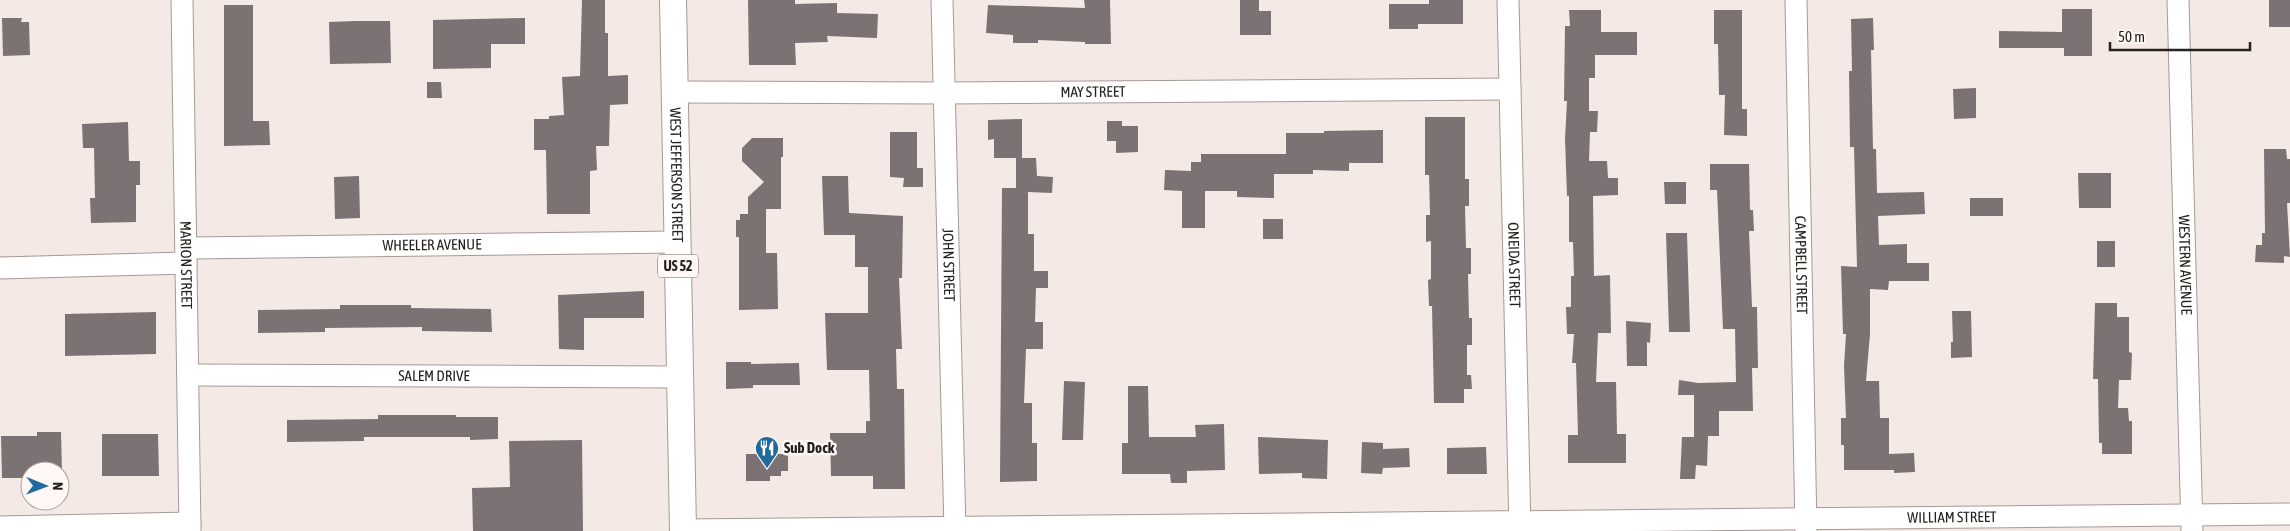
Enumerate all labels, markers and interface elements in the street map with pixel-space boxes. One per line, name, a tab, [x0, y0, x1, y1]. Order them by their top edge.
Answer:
scale bar	[2110, 20, 2250, 52]
text: 50 m	[2118, 28, 2145, 45]
street label: MAY STREET	[1060, 83, 1126, 100]
street label: WEST JEFFERSON STREET	[667, 107, 687, 243]
street label: WESTERN AVENUE	[2176, 215, 2195, 316]
street label: CAMPBELL STREET	[1792, 216, 1811, 315]
street label: MARION STREET	[177, 221, 196, 310]
street label: ONEIDA STREET	[1505, 222, 1524, 308]
street label: JOHN STREET	[940, 228, 958, 302]
street label: WHEELER AVENUE	[382, 235, 482, 254]
road number: US 52	[658, 255, 698, 278]
street label: SALEM DRIVE	[398, 367, 470, 384]
restaurant icon: Sub Dock	[754, 435, 780, 469]
place label: Sub Dock	[784, 439, 835, 456]
north arrow	[20, 461, 70, 511]
text: N	[50, 482, 66, 490]
street label: WILLIAM STREET	[1907, 508, 1997, 526]

